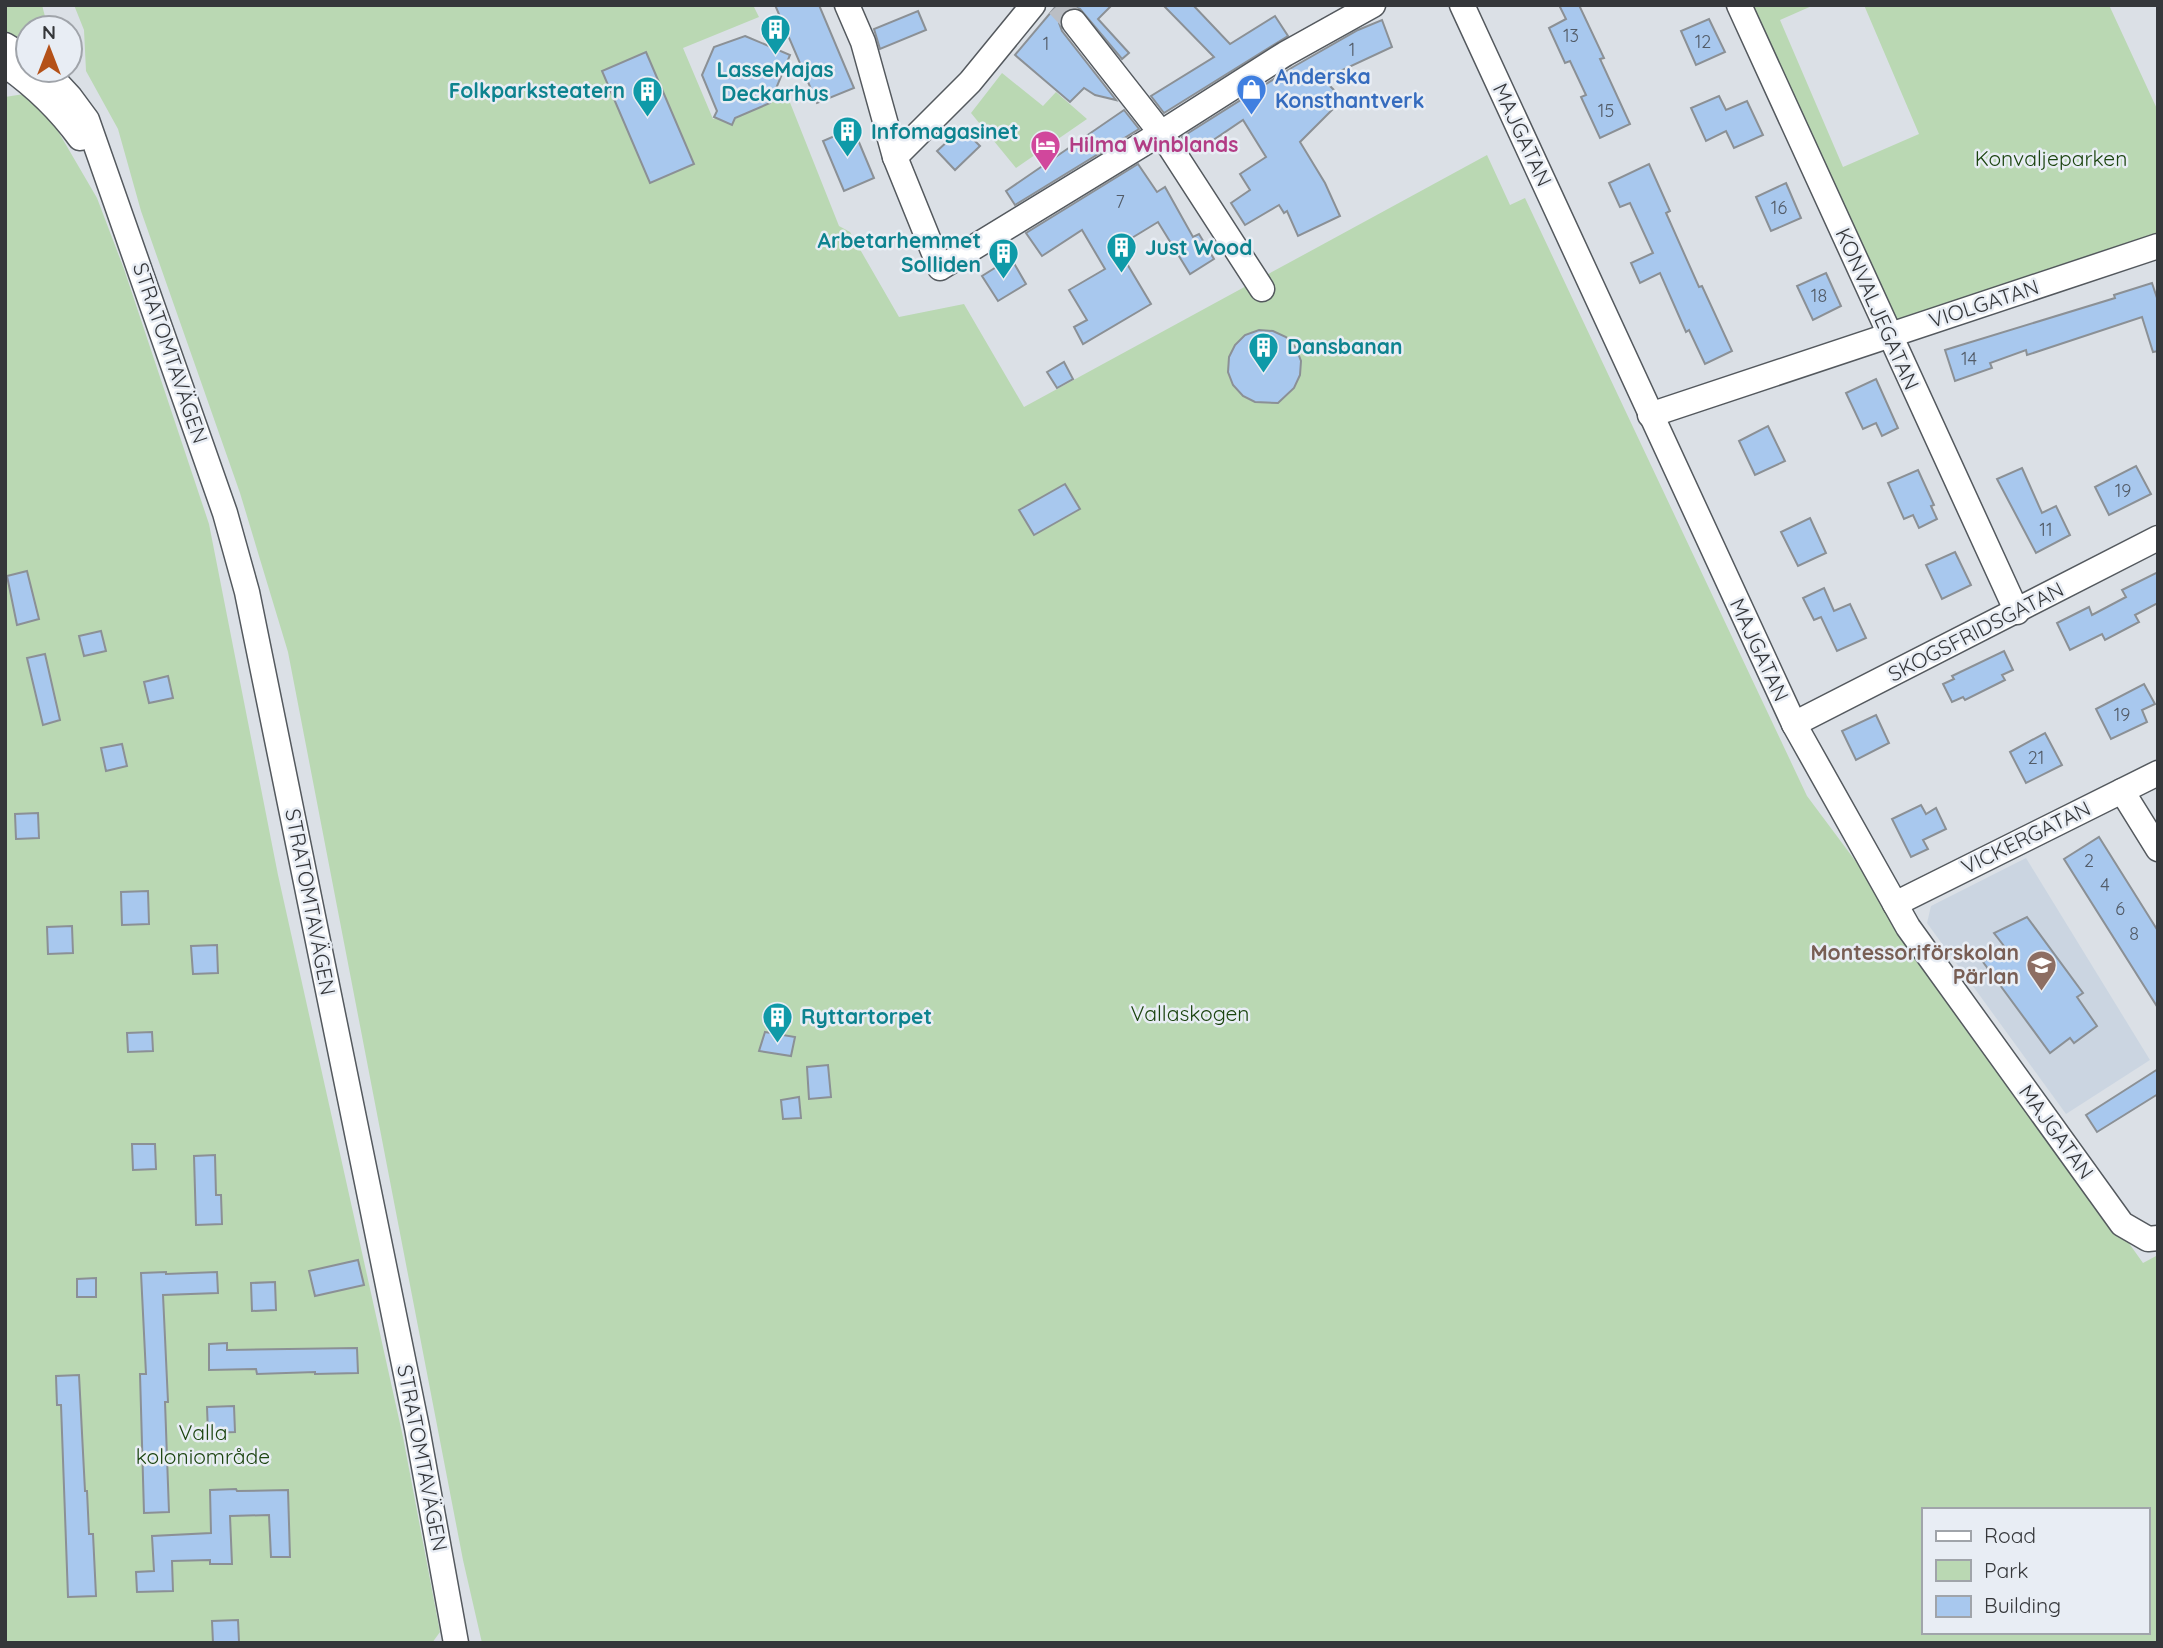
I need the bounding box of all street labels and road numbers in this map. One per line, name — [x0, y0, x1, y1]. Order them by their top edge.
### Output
street label: MAJGATAN — [1488, 79, 1558, 190]
street label: KONVALJEGATAN — [1831, 224, 1925, 394]
street label: STRATOMTAVÄGEN — [128, 259, 214, 446]
street label: VIOLGATAN — [1926, 273, 2042, 333]
street label: SKOGSFRIDSGATAN — [1883, 576, 2068, 687]
street label: MAJGATAN — [1725, 594, 1795, 705]
street label: VICKERGATAN — [1957, 795, 2094, 880]
street label: STRATOMTAVÄGEN — [280, 806, 342, 997]
street label: MAJGATAN — [2014, 1079, 2100, 1184]
street label: STRATOMTAVÄGEN — [392, 1362, 454, 1553]

